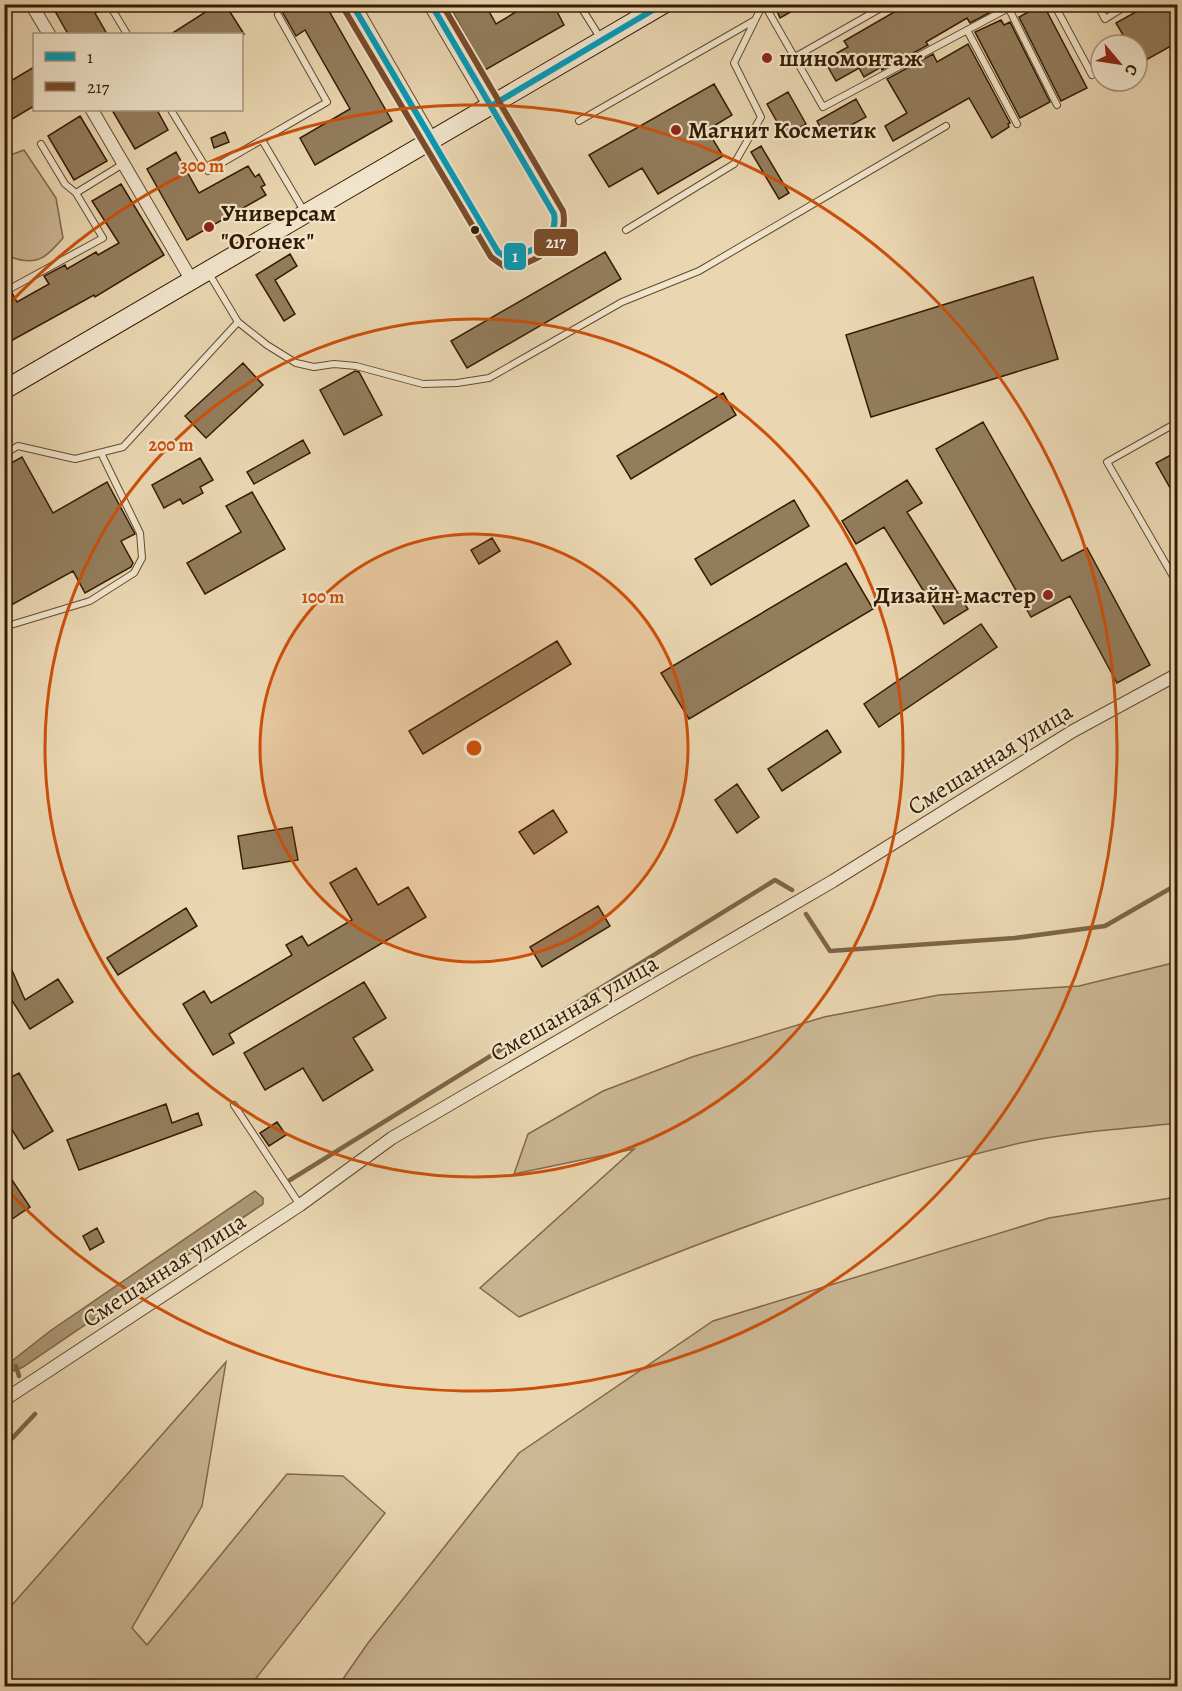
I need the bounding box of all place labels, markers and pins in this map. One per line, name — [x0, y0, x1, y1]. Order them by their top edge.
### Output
place label: шиномонтаж — [779, 42, 923, 74]
marker: шиномонтаж — [760, 51, 774, 65]
place label: Магнит Косметик — [688, 114, 876, 146]
marker: Магнит Косметик — [669, 123, 683, 137]
place label: Универсам "Огонек" — [221, 197, 336, 257]
marker: Универсам "Огонек" — [202, 220, 216, 234]
unlabelled marker — [469, 224, 481, 236]
place label: Дизайн-мастер — [874, 579, 1036, 611]
marker: Дизайн-мастер — [1041, 588, 1055, 602]
centre of rings — [464, 738, 484, 758]

